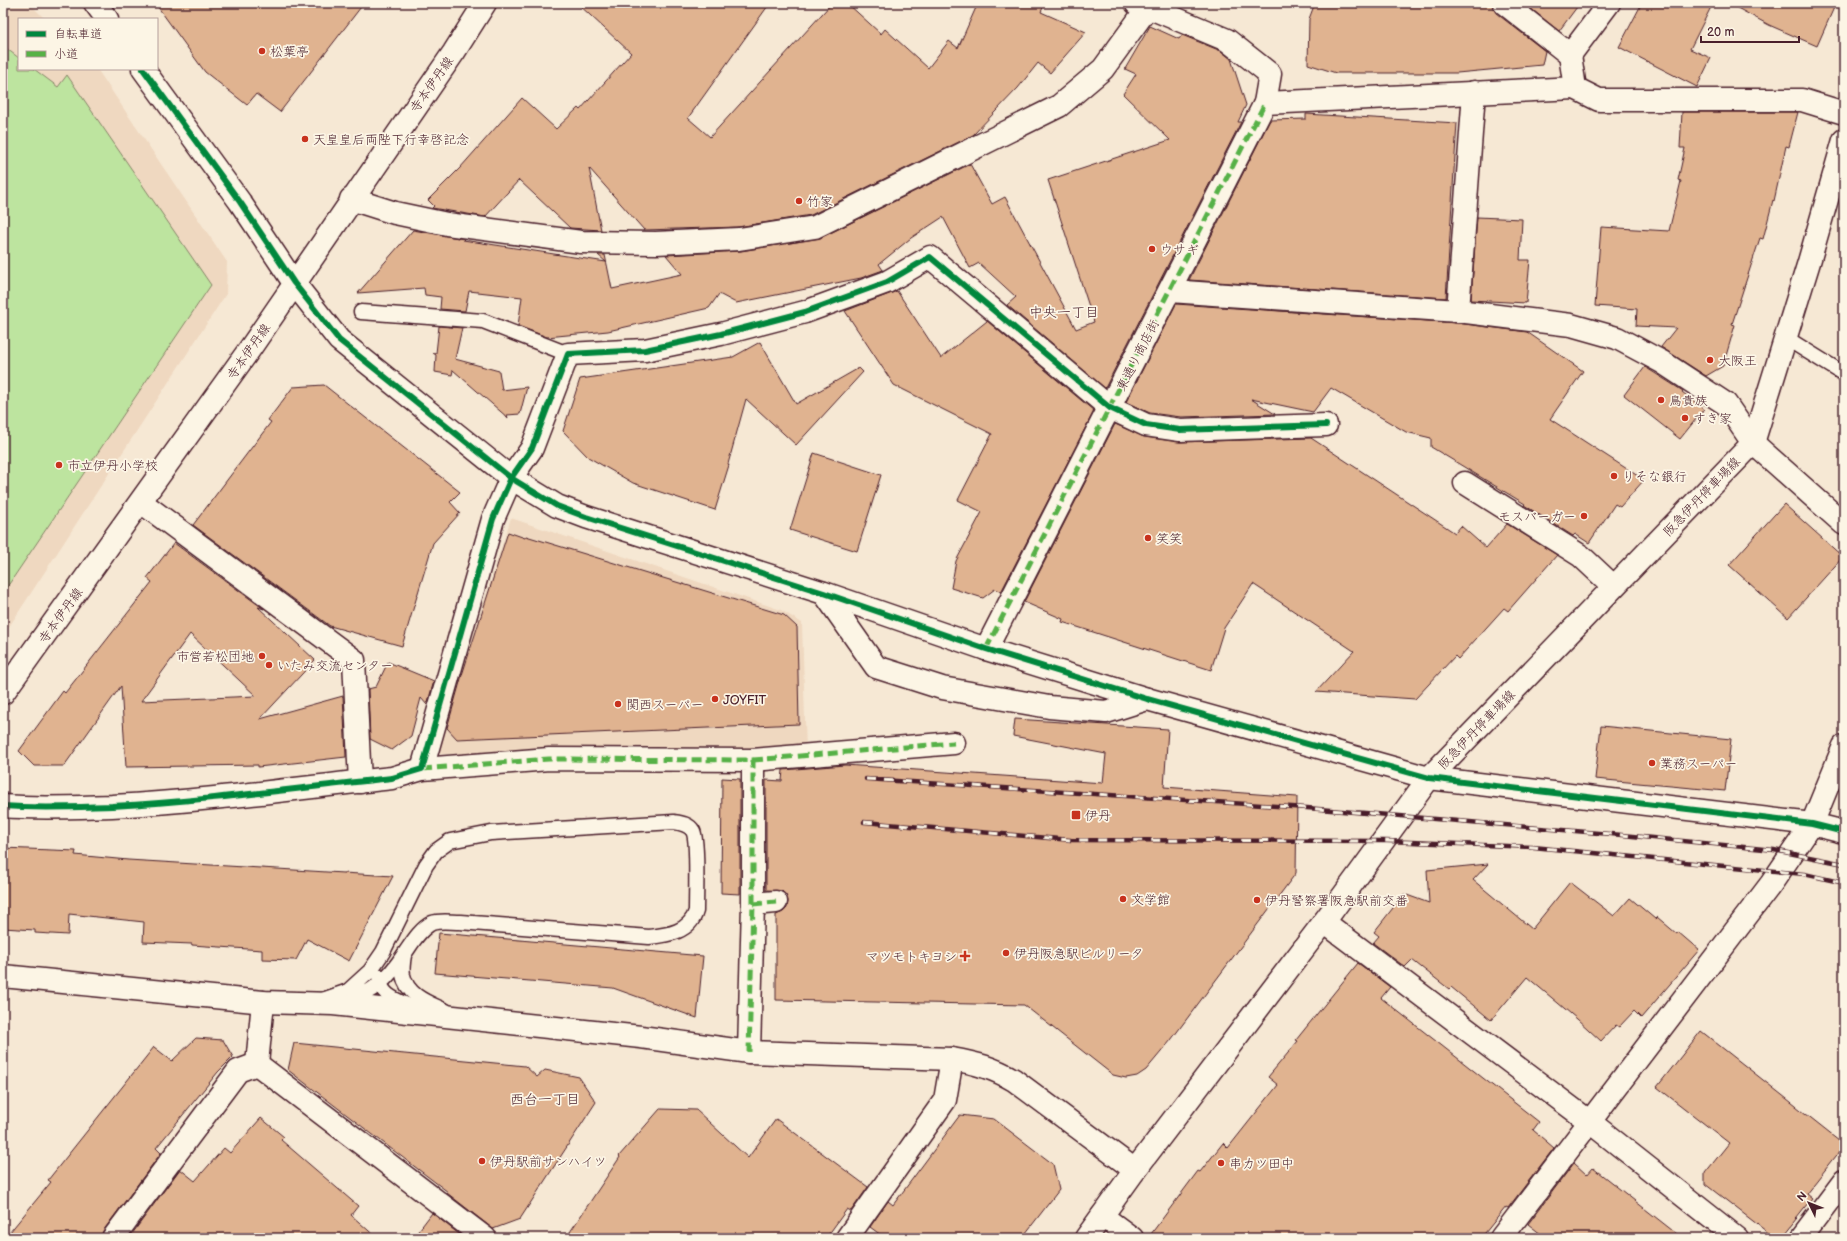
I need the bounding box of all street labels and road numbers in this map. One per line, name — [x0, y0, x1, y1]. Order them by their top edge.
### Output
street label: 寺本伊丹線 — [407, 53, 458, 116]
street label: 東通り商店街 — [1113, 317, 1163, 394]
street label: 寺本伊丹線 — [224, 320, 275, 383]
street label: 阪急伊丹停車場線 — [1660, 453, 1744, 540]
street label: 寺本伊丹線 — [35, 584, 87, 647]
street label: 阪急伊丹停車場線 — [1435, 686, 1519, 773]

